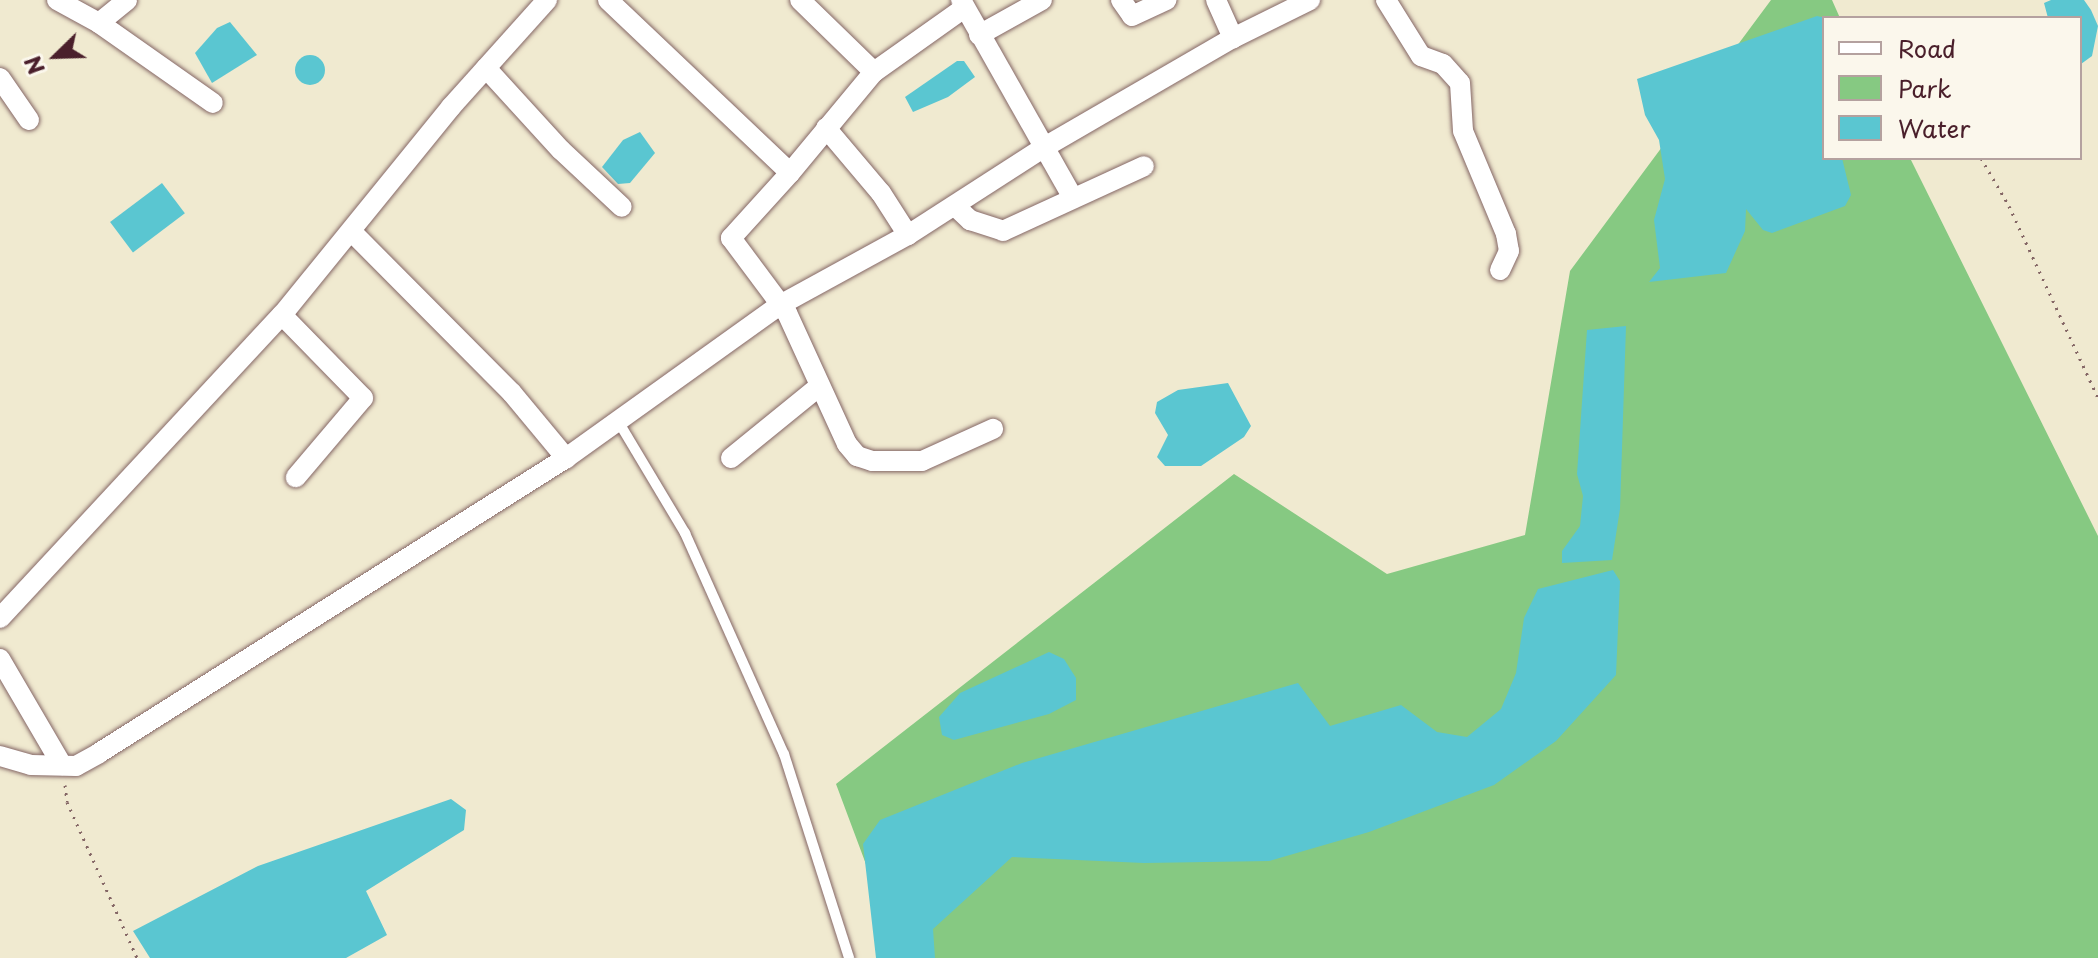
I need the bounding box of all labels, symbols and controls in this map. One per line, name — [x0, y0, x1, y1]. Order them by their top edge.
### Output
north arrow — [16, 16, 96, 96]
legend — [1822, 16, 2082, 160]
text: Road — [1898, 30, 1956, 66]
text: N — [15, 51, 52, 80]
text: Park — [1898, 70, 1952, 106]
text: Water — [1898, 110, 1970, 146]

